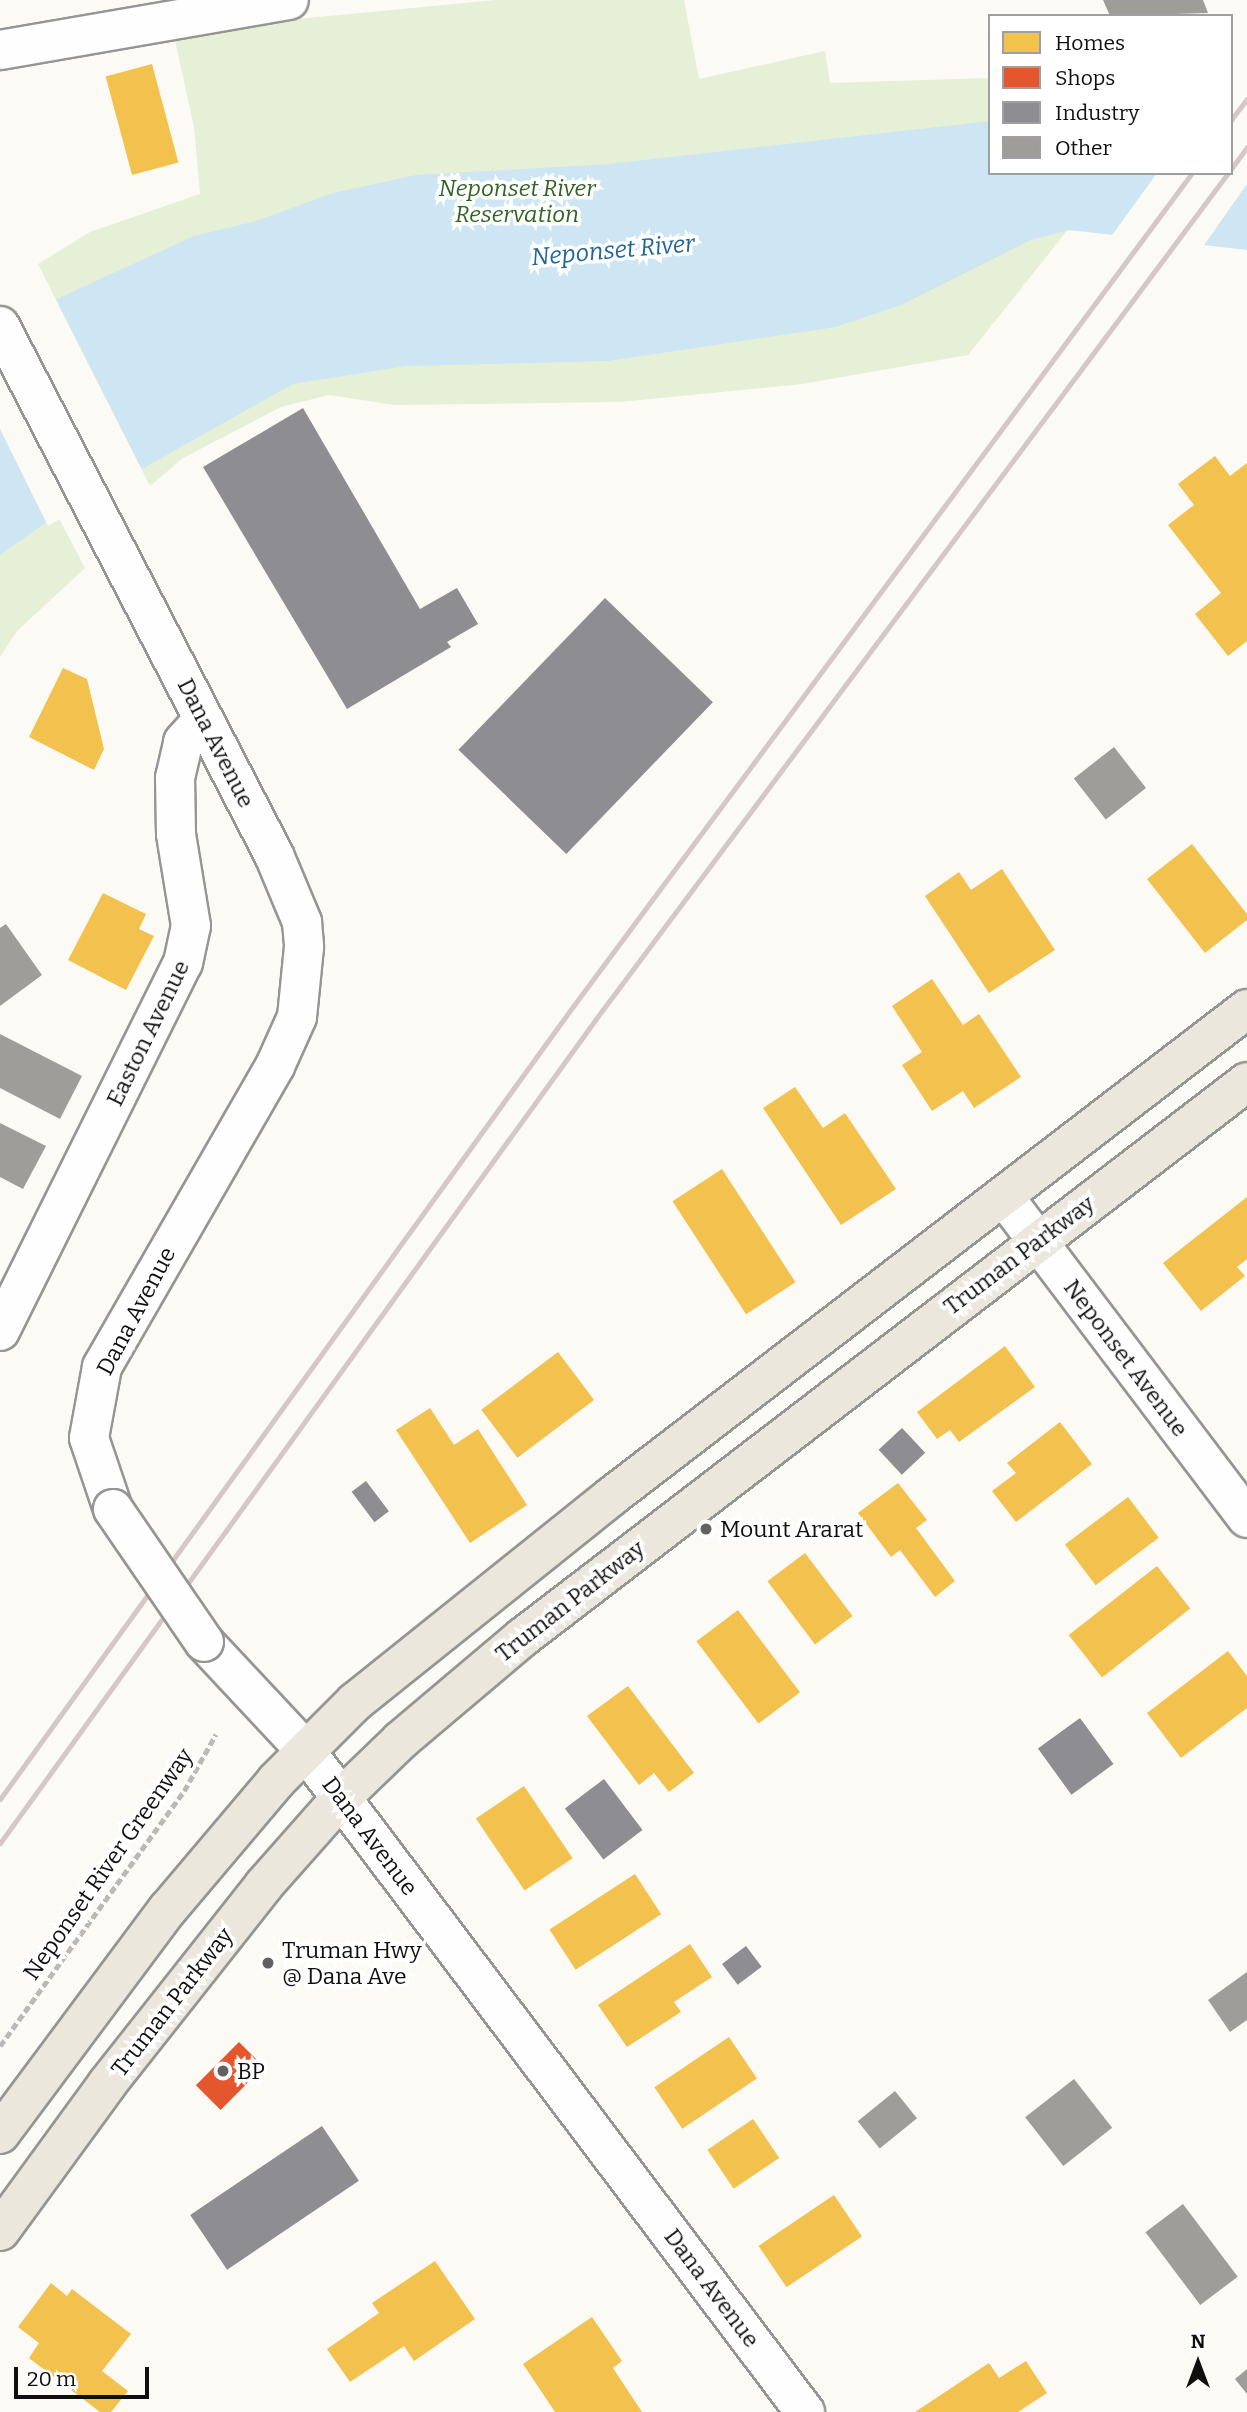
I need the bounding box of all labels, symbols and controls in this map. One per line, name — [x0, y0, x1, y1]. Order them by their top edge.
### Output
legend — [988, 14, 1233, 175]
text: Homes — [1055, 30, 1125, 56]
text: Shops — [1055, 65, 1115, 91]
text: Industry — [1055, 100, 1139, 126]
text: Other — [1055, 135, 1112, 161]
park label: Neponset River Reservation — [439, 174, 595, 228]
water label: Neponset River — [530, 230, 696, 272]
street label: Dana Avenue — [172, 674, 260, 812]
street label: Easton Avenue — [101, 956, 195, 1110]
street label: Truman Parkway — [938, 1189, 1100, 1321]
street label: Dana Avenue — [91, 1242, 181, 1380]
street label: Neponset Avenue — [1058, 1274, 1194, 1442]
place label: Mount Ararat — [720, 1515, 863, 1543]
marker: Mount Ararat — [698, 1521, 714, 1537]
street label: Truman Parkway — [490, 1534, 650, 1668]
street label: Neponset River Greenway — [17, 1743, 199, 1985]
street label: Dana Avenue — [316, 1771, 424, 1901]
street label: Truman Parkway — [105, 1922, 239, 2082]
place label: Truman Hwy @ Dana Ave — [282, 1936, 422, 1990]
marker: Truman Hwy @ Dana Ave — [260, 1955, 276, 1971]
place label: BP — [237, 2057, 265, 2085]
marker: BP — [215, 2063, 231, 2079]
street label: Dana Avenue — [658, 2223, 766, 2353]
north arrow — [1163, 2328, 1233, 2398]
text: N — [1191, 2330, 1205, 2353]
scale bar — [18, 2352, 152, 2396]
text: 20 m — [27, 2366, 76, 2392]

